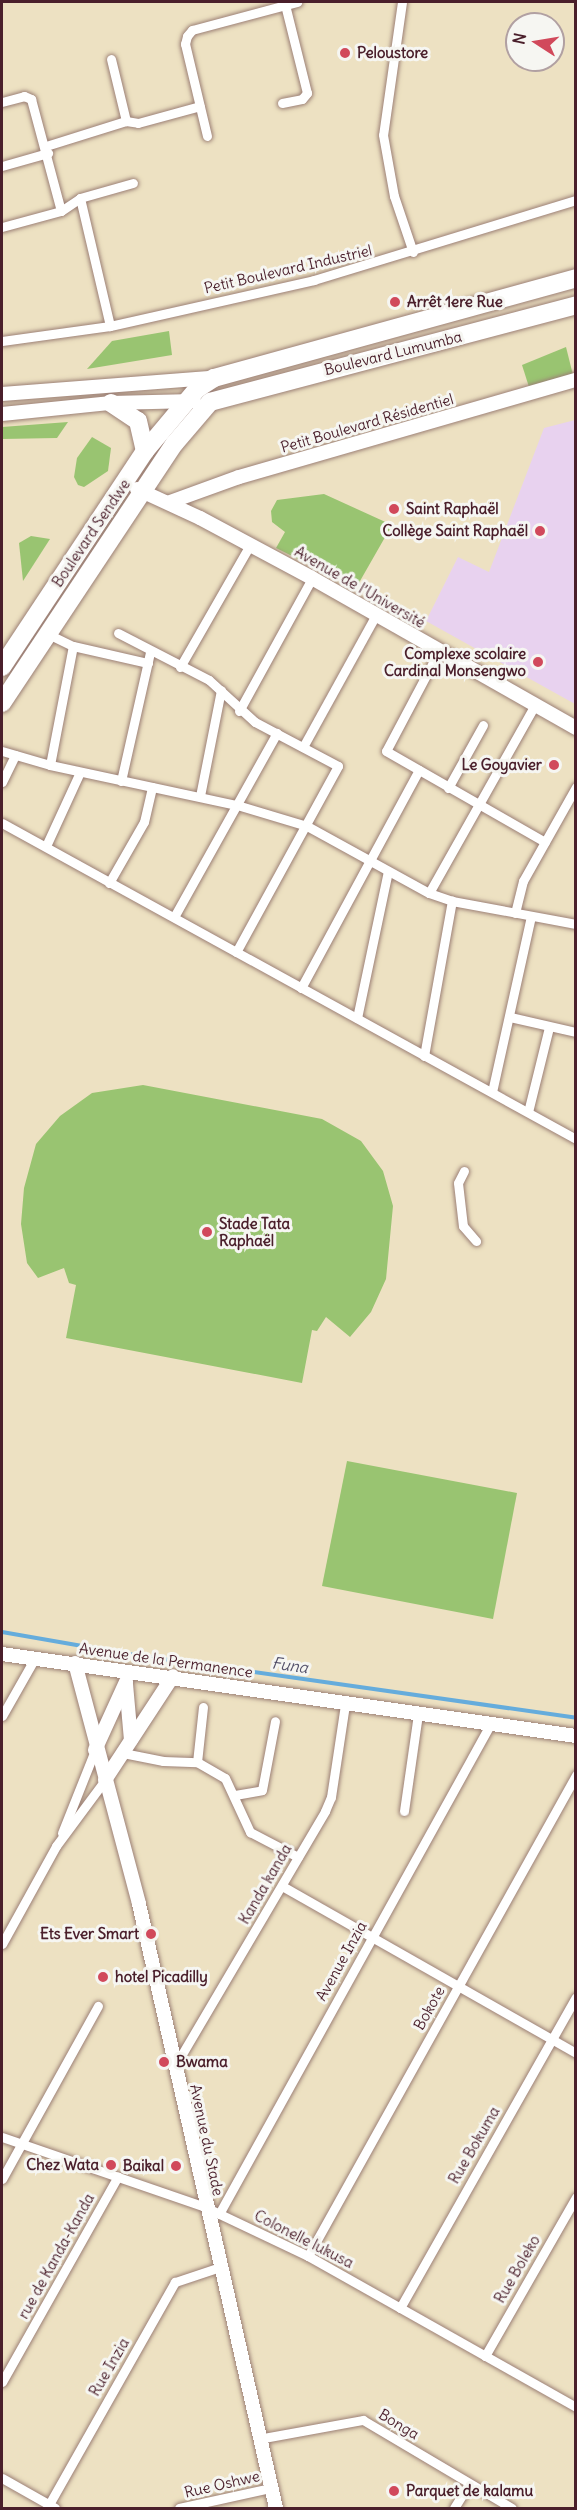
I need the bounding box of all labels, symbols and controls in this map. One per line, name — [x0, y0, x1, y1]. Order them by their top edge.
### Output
north arrow — [505, 12, 565, 72]
text: N — [508, 31, 530, 46]
place label: Peloustore — [357, 44, 428, 62]
marker: Peloustore — [338, 46, 352, 60]
street label: Petit Boulevard Industriel — [202, 241, 374, 297]
place label: Arrêt 1ere Rue — [407, 293, 503, 311]
marker: Arrêt 1ere Rue — [388, 295, 402, 309]
street label: Boulevard Lumumba — [322, 327, 464, 379]
street label: Petit Boulevard Résidentiel — [279, 390, 455, 456]
street label: Boulevard Sendwe — [48, 476, 134, 590]
place label: Saint Raphaël — [406, 500, 499, 518]
marker: Saint Raphaël — [387, 502, 401, 516]
place label: Collège Saint Raphaël — [382, 522, 528, 540]
marker: Collège Saint Raphaël — [533, 524, 547, 538]
street label: Avenue de l’Université — [292, 542, 428, 632]
place label: Complexe scolaire Cardinal Monsengwo — [384, 644, 526, 679]
marker: Complexe scolaire Cardinal Monsengwo — [531, 655, 545, 669]
place label: Le Goyavier — [461, 756, 542, 774]
marker: Le Goyavier — [547, 758, 561, 772]
place label: Stade Tata Raphaël — [219, 1214, 290, 1249]
marker: Stade Tata Raphaël — [200, 1225, 214, 1239]
street label: Avenue de la Permanence — [78, 1639, 254, 1681]
water label: Funa — [271, 1653, 309, 1677]
street label: Kanda kanda — [235, 1841, 295, 1927]
street label: Avenue Inzia — [312, 1918, 370, 2004]
place label: Ets Ever Smart — [40, 1925, 139, 1943]
marker: Ets Ever Smart — [144, 1927, 158, 1941]
place label: hotel Picadilly — [115, 1968, 208, 1986]
marker: hotel Picadilly — [96, 1970, 110, 1984]
street label: Bokote — [410, 1983, 448, 2033]
place label: Bwama — [176, 2053, 228, 2071]
marker: Bwama — [157, 2055, 171, 2069]
street label: Avenue du Stade — [186, 2083, 228, 2197]
street label: Rue Bokuma — [445, 2103, 503, 2187]
place label: Chez Wata — [26, 2156, 99, 2174]
place label: Baikal — [123, 2157, 164, 2175]
marker: Chez Wata — [104, 2158, 118, 2172]
marker: Baikal — [169, 2159, 183, 2173]
street label: rue de Kanda-Kanda — [14, 2190, 98, 2322]
street label: Colonelle lukusa — [251, 2206, 357, 2272]
street label: Rue Boleko — [490, 2232, 544, 2306]
street label: Rue Inzia — [85, 2335, 133, 2399]
street label: Bonga — [376, 2405, 422, 2443]
street label: Rue Oshwe — [183, 2467, 261, 2501]
place label: Parquet de kalamu — [406, 2482, 533, 2500]
marker: Parquet de kalamu — [387, 2484, 401, 2498]

